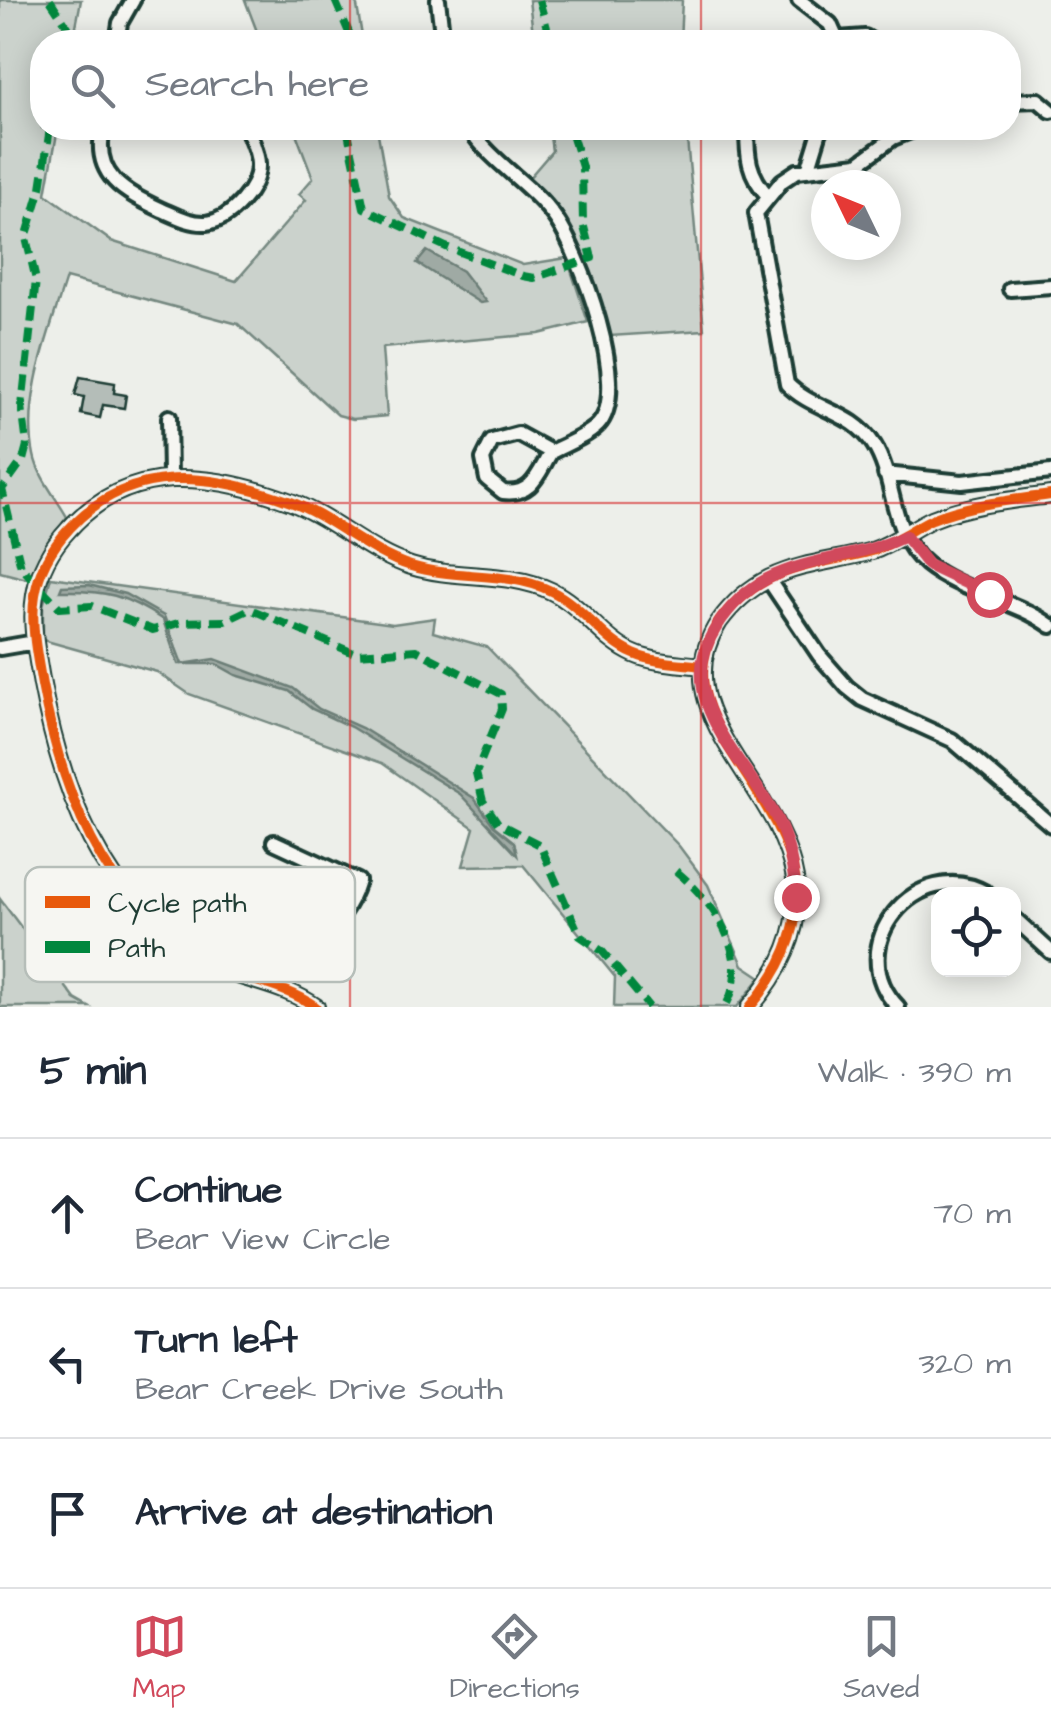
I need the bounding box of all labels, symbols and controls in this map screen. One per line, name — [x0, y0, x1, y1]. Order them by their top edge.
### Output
search box — [30, 30, 1021, 140]
icon: search — [65, 58, 120, 113]
text: Search here — [145, 59, 369, 111]
north arrow — [811, 170, 901, 260]
route start — [967, 572, 1013, 618]
legend — [25, 867, 355, 982]
route end — [774, 875, 820, 921]
text: Cycle path — [108, 884, 247, 925]
map controls — [931, 887, 1021, 977]
button: locate — [931, 887, 1021, 977]
text: Path — [108, 929, 165, 968]
text: 5 min — [40, 1043, 147, 1101]
text: Walk · 390 m — [817, 1050, 1011, 1095]
text: Continue — [135, 1165, 282, 1217]
icon: ahead — [40, 1186, 95, 1241]
text: 70 m — [933, 1191, 1011, 1236]
text: Bear View Circle — [135, 1217, 390, 1262]
text: Turn left — [135, 1315, 298, 1367]
icon: left — [40, 1336, 95, 1391]
text: 320 m — [919, 1341, 1011, 1386]
text: Bear Creek Drive South — [135, 1367, 503, 1412]
icon: arrive — [40, 1486, 95, 1541]
text: Arrive at destination — [135, 1487, 492, 1539]
tab: Map — [132, 1609, 187, 1708]
tab: Directions — [450, 1609, 580, 1708]
tab: Saved — [843, 1609, 919, 1708]

